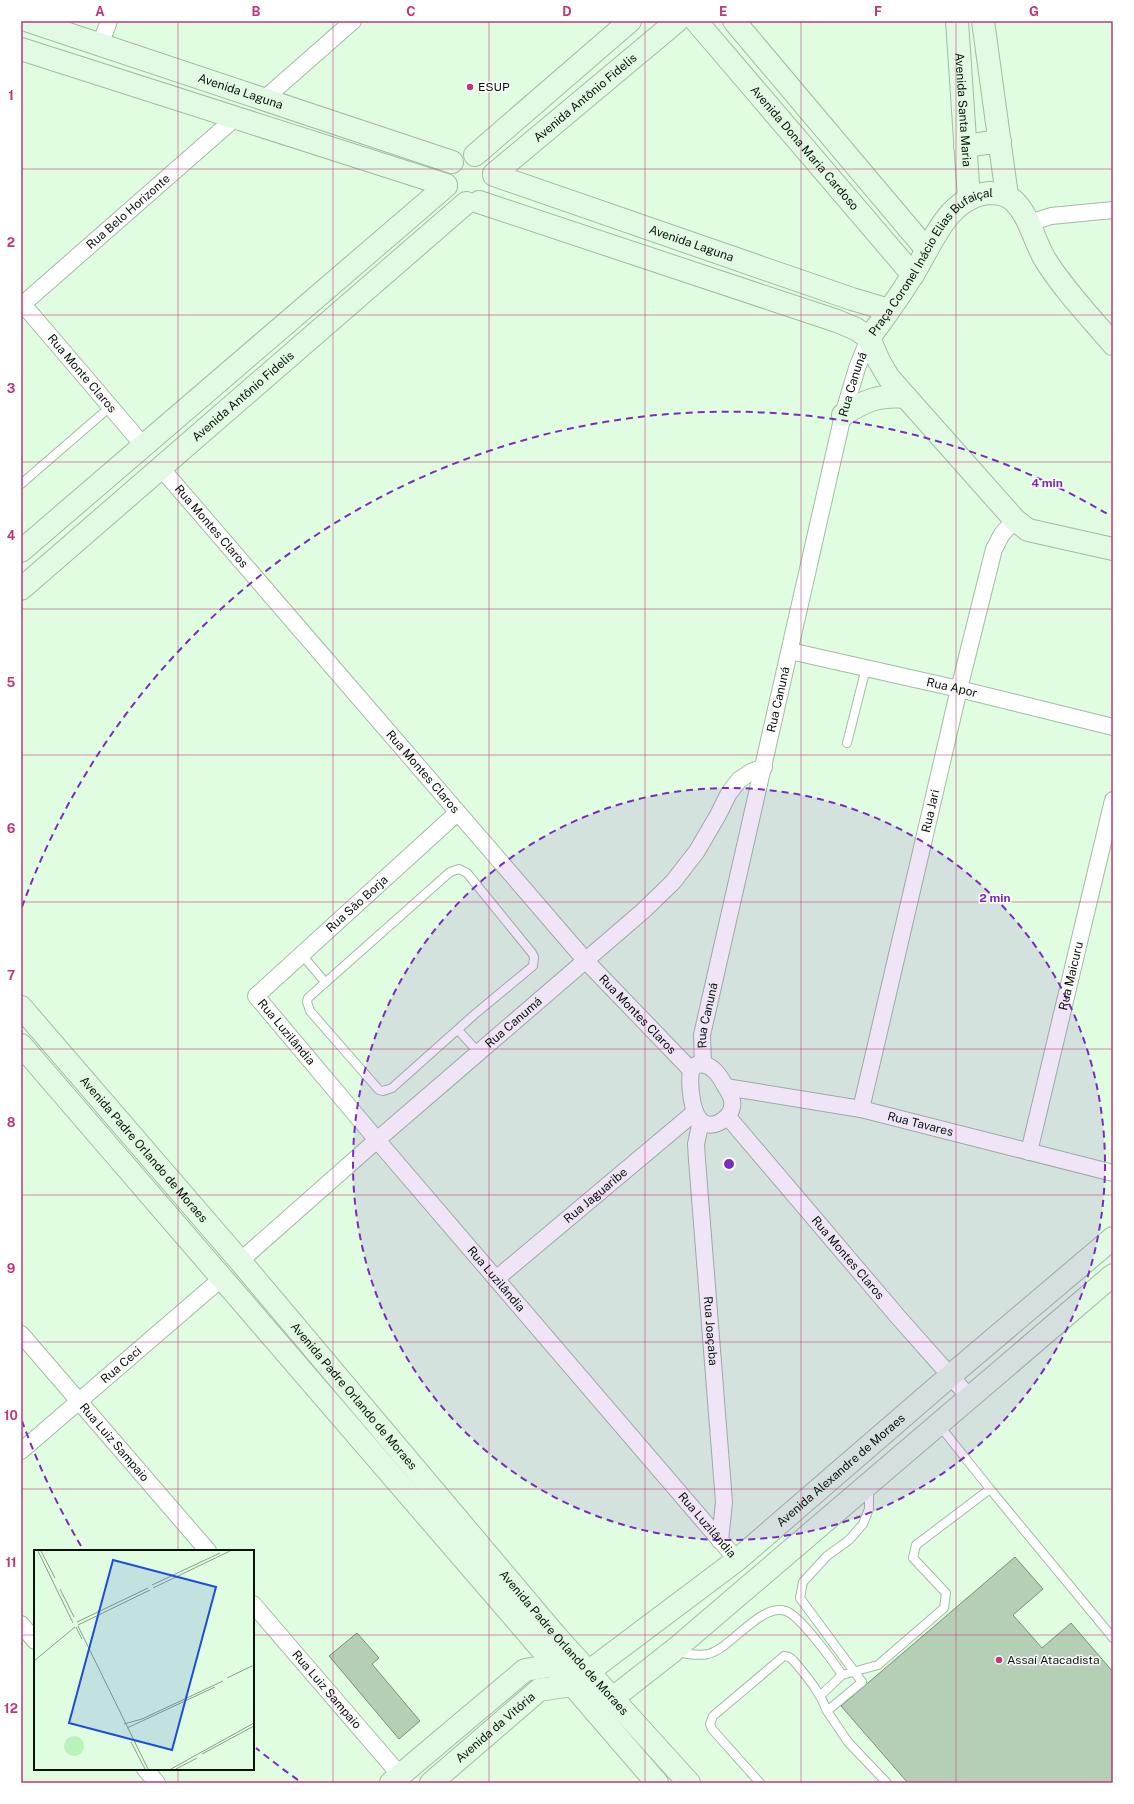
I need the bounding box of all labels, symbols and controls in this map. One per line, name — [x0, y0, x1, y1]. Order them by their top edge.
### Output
text: A — [95, 4, 105, 19]
text: B — [252, 4, 261, 19]
text: C — [406, 4, 416, 19]
text: D — [562, 4, 572, 19]
text: E — [719, 4, 727, 19]
text: F — [874, 4, 882, 19]
text: G — [1029, 4, 1039, 19]
street label: Avenida Antônio Fidelis — [531, 51, 640, 145]
street label: Avenida Santa Maria — [952, 52, 974, 167]
street label: Avenida Laguna — [196, 71, 285, 112]
place label: ESUP — [478, 80, 510, 94]
marker: ESUP — [465, 82, 475, 92]
street label: Avenida Dona Maria Cardoso — [747, 83, 862, 213]
text: 1 — [8, 88, 14, 103]
street label: Rua Belo Horizonte — [84, 171, 173, 252]
street label: Praça Coronel Inácio Elias Bufaiçal — [866, 186, 994, 339]
street label: Avenida Laguna — [647, 222, 736, 264]
text: 2 — [7, 235, 15, 250]
street label: Rua Monte Claros — [45, 331, 119, 416]
street label: Avenida Antônio Fidelis — [189, 348, 297, 444]
street label: Rua Canuná — [836, 350, 870, 418]
text: 3 — [7, 381, 16, 396]
text: 4 min — [1031, 476, 1063, 490]
street label: Rua Montes Claros — [172, 482, 251, 571]
text: 4 — [7, 528, 16, 543]
street label: Rua Canuná — [764, 665, 793, 734]
text: 5 — [7, 675, 16, 690]
street label: Rua Apor — [925, 675, 979, 700]
street label: Rua Montes Claros — [383, 727, 462, 816]
street label: Rua Jari — [919, 788, 942, 834]
text: 6 — [7, 821, 16, 836]
street label: Rua São Borja — [323, 873, 391, 935]
text: 2 min — [979, 891, 1011, 905]
street label: Rua Maicuru — [1056, 940, 1086, 1012]
text: 7 — [7, 968, 15, 983]
street label: Rua Montes Claros — [596, 972, 679, 1057]
street label: Rua Canuná — [695, 981, 721, 1049]
street label: Rua Canumá — [482, 994, 545, 1051]
street label: Rua Luzilândia — [255, 996, 318, 1068]
street label: Avenida Padre Orlando de Moraes — [77, 1074, 211, 1225]
street label: Rua Tavares — [886, 1109, 955, 1139]
text: 8 — [7, 1115, 16, 1130]
centre of rings — [722, 1157, 736, 1171]
street label: Rua Jaguaribe — [561, 1165, 630, 1226]
street label: Rua Montes Claros — [809, 1213, 887, 1302]
street label: Rua Luzilândia — [464, 1244, 528, 1314]
text: 9 — [7, 1261, 15, 1276]
street label: Rua Joaçaba — [701, 1296, 720, 1366]
street label: Avenida Padre Orlando de Moraes — [288, 1320, 420, 1473]
street label: Rua Ceci — [98, 1344, 144, 1386]
street label: Rua Luiz Sampaio — [77, 1400, 152, 1484]
text: 10 — [4, 1408, 18, 1423]
street label: Avenida Alexandre de Moraes — [774, 1411, 908, 1530]
street label: Rua Luzilândia — [675, 1490, 739, 1560]
inset map — [34, 1550, 254, 1770]
text: 11 — [5, 1555, 17, 1570]
street label: Avenida Padre Orlando de Moraes — [497, 1567, 631, 1718]
street label: Rua Luiz Sampaio — [289, 1648, 364, 1732]
place label: Assaí Atacadista — [1007, 1653, 1100, 1667]
marker: Assaí Atacadista — [994, 1655, 1004, 1665]
street label: Avenida da Vitória — [453, 1690, 538, 1766]
text: 12 — [4, 1701, 18, 1716]

